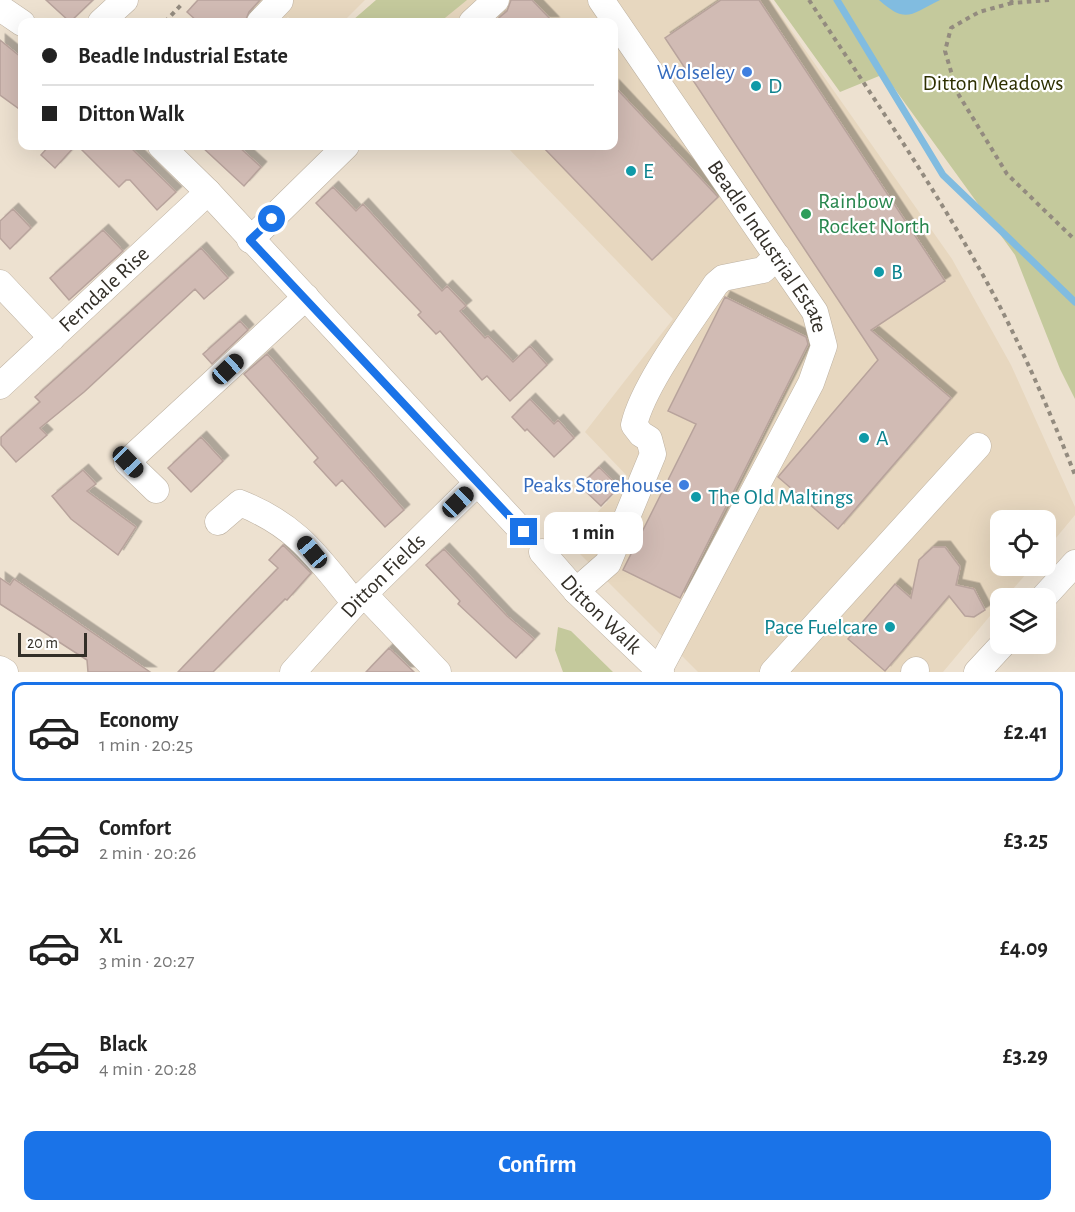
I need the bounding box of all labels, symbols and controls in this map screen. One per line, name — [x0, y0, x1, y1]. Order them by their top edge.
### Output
text: Beadle Industrial Estate — [78, 45, 288, 67]
place label: Wolseley — [657, 61, 736, 83]
marker: Wolseley — [740, 65, 754, 79]
park label: Ditton Meadows — [923, 72, 1063, 94]
place label: D — [768, 75, 782, 97]
marker: D — [749, 79, 763, 93]
text: Ditton Walk — [78, 103, 184, 125]
street label: Beadle Industrial Estate — [703, 156, 831, 335]
place label: E — [643, 160, 654, 182]
marker: E — [624, 164, 638, 178]
place label: Rainbow Rocket North — [818, 190, 930, 237]
route start — [258, 205, 285, 232]
marker: Rainbow Rocket North — [799, 207, 813, 221]
street label: Ferndale Rise — [55, 242, 153, 336]
place label: B — [891, 261, 903, 283]
marker: B — [872, 265, 886, 279]
car — [209, 350, 247, 388]
place label: A — [876, 427, 889, 449]
marker: A — [857, 431, 871, 445]
car — [109, 443, 147, 481]
place label: Peaks Storehouse — [523, 474, 672, 496]
marker: Peaks Storehouse — [677, 478, 691, 492]
car — [439, 483, 477, 521]
place label: The Old Maltings — [708, 486, 854, 508]
marker: The Old Maltings — [689, 490, 703, 504]
map controls — [990, 510, 1056, 654]
button: locate — [990, 510, 1056, 576]
callout: 1 min — [545, 511, 644, 553]
route end — [510, 518, 537, 545]
text: 1 min — [572, 523, 615, 543]
street label: Ditton Fields — [337, 529, 430, 622]
car — [294, 532, 330, 572]
street label: Ditton Walk — [556, 571, 646, 658]
button: layers — [990, 588, 1056, 654]
place label: Pace Fuelcare — [764, 616, 878, 638]
marker: Pace Fuelcare — [883, 620, 897, 634]
scale bar — [18, 630, 87, 658]
text: 20 m — [27, 635, 58, 651]
icon: car — [27, 705, 81, 759]
text: Economy — [99, 709, 179, 731]
text: £2.41 — [1004, 721, 1048, 743]
text: 1 min · 20:25 — [99, 735, 193, 755]
icon: car — [27, 813, 81, 867]
text: Comfort — [99, 817, 171, 839]
text: £3.25 — [1004, 829, 1048, 851]
text: 2 min · 20:26 — [99, 843, 196, 863]
icon: car — [27, 921, 81, 975]
text: XL — [99, 925, 122, 947]
text: £4.09 — [1000, 937, 1048, 959]
text: 3 min · 20:27 — [99, 951, 195, 971]
icon: car — [27, 1029, 81, 1083]
text: Black — [99, 1033, 147, 1055]
text: £3.29 — [1003, 1045, 1048, 1067]
text: 4 min · 20:28 — [99, 1059, 197, 1079]
button: Confirm — [24, 1131, 1051, 1200]

